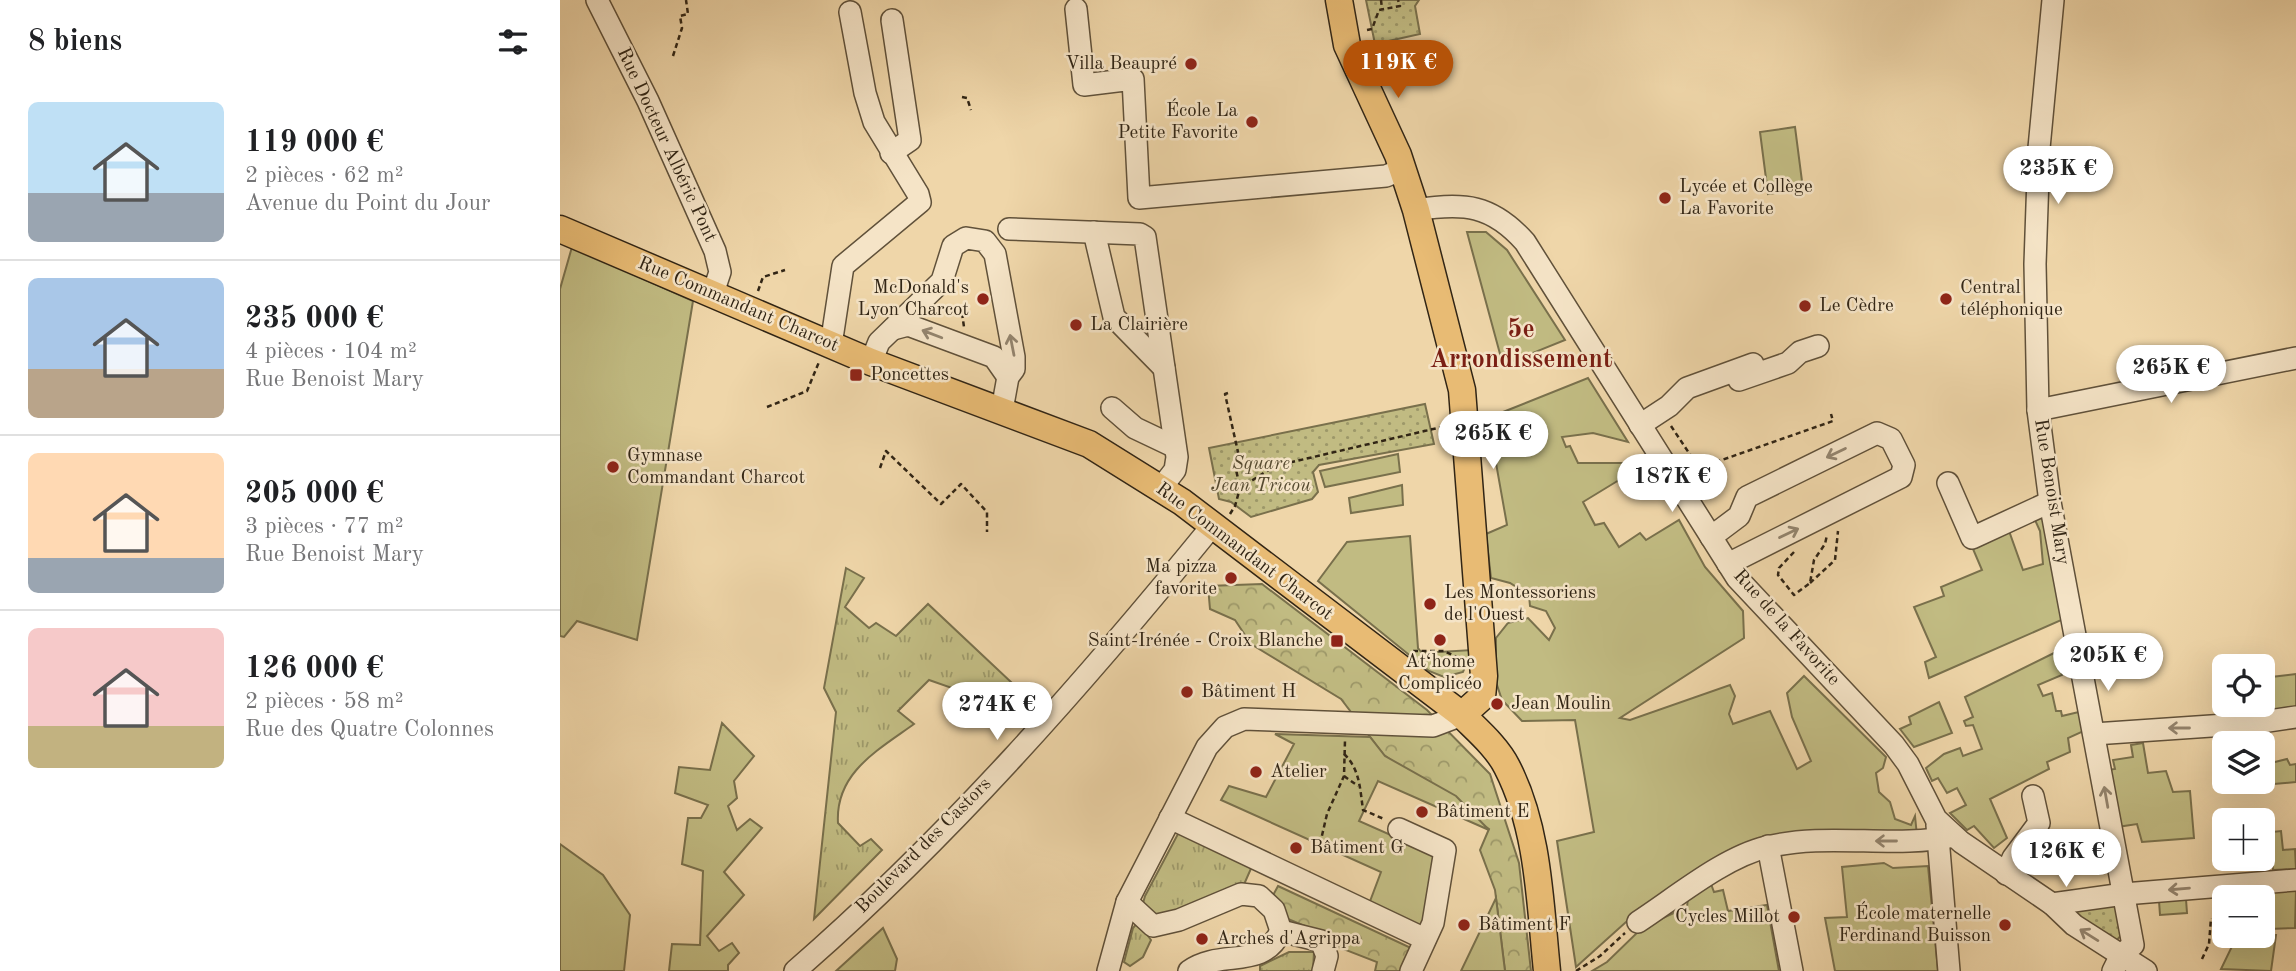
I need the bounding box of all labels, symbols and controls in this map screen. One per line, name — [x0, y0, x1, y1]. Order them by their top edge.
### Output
icon: filters — [494, 23, 532, 61]
text: 8 biens — [28, 27, 122, 57]
pin: 119K € — [1341, 41, 1455, 100]
street label: Rue Docteur Albéric Pont — [613, 45, 719, 245]
text: 119K € — [1359, 51, 1437, 74]
place label: Villa Beaupré — [1065, 55, 1177, 74]
marker: Villa Beaupré — [1183, 56, 1199, 72]
place label: École La Petite Favorite — [1118, 98, 1239, 143]
marker: École La Petite Favorite — [1244, 114, 1260, 130]
text: 119 000 € — [245, 128, 384, 158]
icon: home — [84, 130, 168, 214]
pin: 235K € — [2001, 146, 2115, 206]
text: 235K € — [2019, 157, 2097, 180]
text: 2 pièces · 62 m² — [245, 164, 404, 187]
place label: Lycée et Collège La Favorite — [1679, 178, 1813, 219]
marker: Lycée et Collège La Favorite — [1657, 190, 1673, 206]
text: Avenue du Point du Jour — [245, 192, 490, 215]
street label: Rue Commandant Charcot — [635, 254, 841, 356]
place label: McDonald's Lyon Charcot — [858, 279, 969, 320]
place label: Central téléphonique — [1960, 279, 2063, 320]
marker: McDonald's Lyon Charcot — [975, 291, 991, 307]
marker: Central téléphonique — [1938, 291, 1954, 307]
place label: Le Cèdre — [1819, 297, 1894, 316]
marker: Le Cèdre — [1797, 298, 1813, 314]
text: 235 000 € — [245, 304, 384, 334]
icon: home — [84, 306, 168, 390]
place label: La Clairière — [1090, 316, 1188, 335]
marker: La Clairière — [1068, 317, 1084, 333]
district label: 5e Arrondissement — [1429, 317, 1613, 373]
one-way arrow — [922, 327, 944, 340]
one-way arrow — [1005, 334, 1018, 357]
text: 4 pièces · 104 m² — [245, 340, 417, 363]
pin: 265K € — [2114, 346, 2228, 405]
text: 265K € — [2132, 356, 2210, 379]
place label: Poncettes — [870, 366, 949, 385]
marker: Poncettes — [848, 367, 864, 383]
text: Rue Benoist Mary — [245, 368, 424, 391]
pin: 265K € — [1436, 412, 1550, 471]
street label: Rue Benoist Mary — [2030, 417, 2072, 567]
text: 265K € — [1454, 422, 1532, 445]
one-way arrow — [1826, 446, 1847, 460]
place label: Gymnase Commandant Charcot — [627, 447, 805, 488]
pin: 187K € — [1615, 454, 1729, 514]
park label: Square Jean Tricou — [1211, 455, 1311, 496]
marker: Gymnase Commandant Charcot — [605, 459, 621, 475]
text: 187K € — [1633, 465, 1711, 488]
text: 205 000 € — [245, 479, 384, 509]
street label: Rue Commandant Charcot — [1152, 479, 1336, 625]
icon: home — [84, 481, 168, 565]
text: 3 pièces · 77 m² — [245, 515, 404, 538]
one-way arrow — [1778, 526, 1799, 540]
text: Rue Benoist Mary — [245, 543, 424, 566]
place label: Ma pizza favorite — [1145, 558, 1218, 599]
street label: Rue de la Favorite — [1729, 566, 1843, 690]
marker: Ma pizza favorite — [1223, 570, 1239, 586]
place label: Les Montessoriens de l'Ouest — [1444, 584, 1596, 625]
marker: Les Montessoriens de l'Ouest — [1422, 596, 1438, 612]
place label: Saint-Irénée - Croix Blanche — [1088, 632, 1323, 651]
marker: At‘home Complicéo — [1432, 632, 1448, 648]
marker: Saint-Irénée - Croix Blanche — [1329, 633, 1345, 649]
pin: 205K € — [2051, 634, 2165, 693]
text: 205K € — [2069, 644, 2147, 667]
place label: At‘home Complicéo — [1398, 653, 1482, 694]
text: 126 000 € — [245, 654, 384, 684]
map controls — [2212, 654, 2275, 948]
button: locate — [2212, 654, 2275, 717]
icon: home — [84, 656, 168, 740]
pin: 274K € — [940, 682, 1054, 742]
place label: Bâtiment H — [1201, 683, 1296, 702]
marker: Bâtiment H — [1179, 684, 1195, 700]
text: 2 pièces · 58 m² — [245, 690, 404, 713]
text: 274K € — [958, 693, 1036, 716]
place label: Jean Moulin — [1511, 695, 1611, 714]
marker: Jean Moulin — [1489, 696, 1505, 712]
text: Rue des Quatre Colonnes — [245, 718, 494, 741]
one-way arrow — [2168, 721, 2191, 735]
button: layers — [2212, 731, 2275, 794]
place label: Atelier — [1270, 763, 1327, 782]
marker: Atelier — [1248, 764, 1264, 780]
street label: Boulevard des Castors — [853, 775, 995, 917]
one-way arrow — [2098, 786, 2112, 809]
place label: Bâtiment E — [1436, 803, 1529, 822]
marker: Bâtiment E — [1414, 804, 1430, 820]
button: + — [2212, 808, 2275, 871]
pin: 126K € — [2009, 830, 2123, 889]
one-way arrow — [1875, 834, 1898, 848]
place label: Bâtiment G — [1310, 839, 1404, 858]
marker: Bâtiment G — [1288, 840, 1304, 856]
text: 126K € — [2027, 840, 2105, 863]
one-way arrow — [2168, 883, 2191, 896]
button: − — [2212, 885, 2275, 948]
place label: École maternelle Ferdinand Buisson — [1838, 901, 1991, 946]
place label: Cycles Millot — [1675, 908, 1780, 927]
marker: Cycles Millot — [1786, 909, 1802, 925]
place label: Bâtiment F — [1478, 916, 1571, 935]
marker: Bâtiment F — [1456, 917, 1472, 933]
marker: École maternelle Ferdinand Buisson — [1997, 917, 2013, 933]
one-way arrow — [2079, 927, 2099, 941]
place label: Arches d'Agrippa — [1216, 930, 1361, 949]
marker: Arches d'Agrippa — [1194, 931, 1210, 947]

